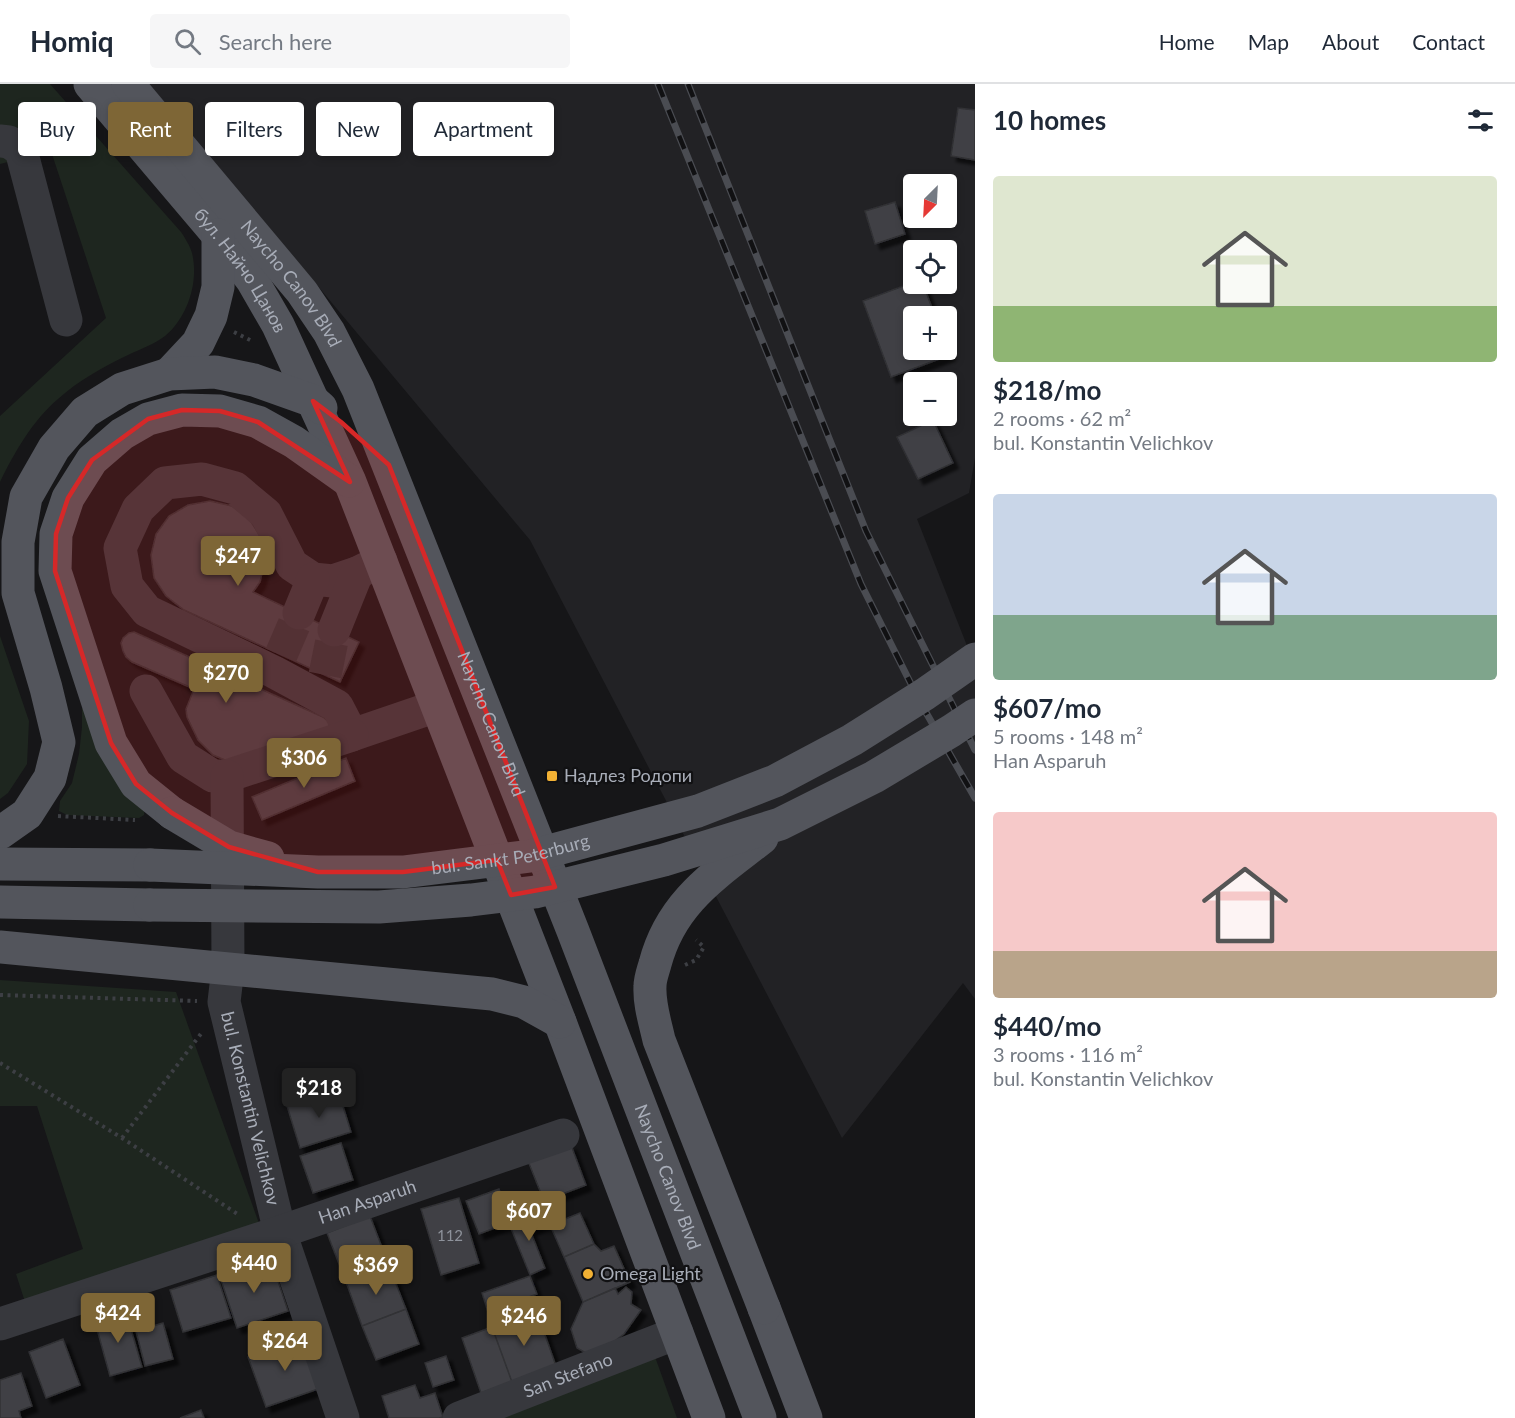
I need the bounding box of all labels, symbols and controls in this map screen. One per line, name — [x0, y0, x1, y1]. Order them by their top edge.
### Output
search box — [150, 14, 570, 68]
text: Homiq — [30, 24, 114, 58]
icon: search — [171, 25, 204, 58]
text: Search here — [219, 28, 332, 55]
text: Home — [1159, 29, 1215, 54]
text: Map — [1248, 29, 1289, 54]
text: About — [1322, 29, 1379, 54]
text: Contact — [1412, 29, 1485, 54]
chip: Buy — [18, 102, 96, 156]
chip: Rent — [108, 102, 193, 156]
chip: Filters — [205, 102, 304, 156]
chip: New — [316, 102, 401, 156]
chip: Apartment — [413, 102, 554, 156]
text: 10 homes — [993, 104, 1106, 136]
icon: filters — [1464, 104, 1497, 137]
north arrow — [903, 174, 957, 228]
map controls — [903, 174, 957, 426]
street label: бул. Найчо Цанов — [190, 203, 292, 336]
street label: Naycho Canov Blvd — [236, 215, 347, 350]
icon: home — [1191, 215, 1299, 323]
button: locate — [903, 240, 957, 294]
button: + — [903, 306, 957, 360]
button: − — [903, 372, 957, 426]
text: $218/mo — [993, 374, 1101, 406]
text: 2 rooms · 62 m² — [993, 406, 1131, 430]
text: bul. Konstantin Velichkov — [993, 430, 1213, 454]
icon: home — [1191, 533, 1299, 641]
pin: $247 — [202, 536, 274, 587]
text: $247 — [215, 543, 261, 567]
street label: Naycho Canov Blvd — [453, 648, 531, 799]
pin: $270 — [190, 653, 262, 704]
text: $270 — [203, 660, 249, 684]
text: $607/mo — [993, 692, 1101, 724]
text: 5 rooms · 148 m² — [993, 724, 1143, 748]
pin: $306 — [268, 738, 340, 789]
text: $306 — [281, 745, 327, 769]
text: Han Asparuh — [993, 748, 1106, 772]
place label: Надлез Родопи — [564, 764, 692, 786]
marker: Надлез Родопи — [545, 769, 559, 783]
street label: bul. Sankt Peterburg — [430, 829, 592, 878]
icon: home — [1191, 851, 1299, 959]
street label: bul. Konstantin Velichkov — [217, 1009, 285, 1208]
text: $440/mo — [993, 1010, 1101, 1042]
text: 3 rooms · 116 m² — [993, 1042, 1143, 1066]
text: bul. Konstantin Velichkov — [993, 1066, 1213, 1090]
pin: $218 — [283, 1068, 355, 1119]
text: $218 — [296, 1075, 342, 1099]
street label: Naycho Canov Blvd — [631, 1101, 706, 1253]
street label: Han Asparuh — [315, 1174, 419, 1228]
pin: $607 — [493, 1191, 565, 1242]
text: $607 — [506, 1198, 552, 1222]
house number: 112 — [437, 1226, 463, 1244]
pin: $440 — [218, 1243, 290, 1294]
pin: $369 — [340, 1245, 412, 1296]
text: $440 — [231, 1250, 277, 1274]
text: $369 — [353, 1252, 399, 1276]
place label: Omega Light — [600, 1262, 701, 1284]
marker: Omega Light — [581, 1267, 595, 1281]
pin: $424 — [82, 1293, 154, 1344]
pin: $246 — [488, 1296, 560, 1347]
text: $424 — [95, 1300, 141, 1324]
text: $246 — [501, 1303, 547, 1327]
pin: $264 — [249, 1321, 321, 1372]
text: $264 — [262, 1328, 308, 1352]
street label: San Stefano — [520, 1347, 615, 1402]

